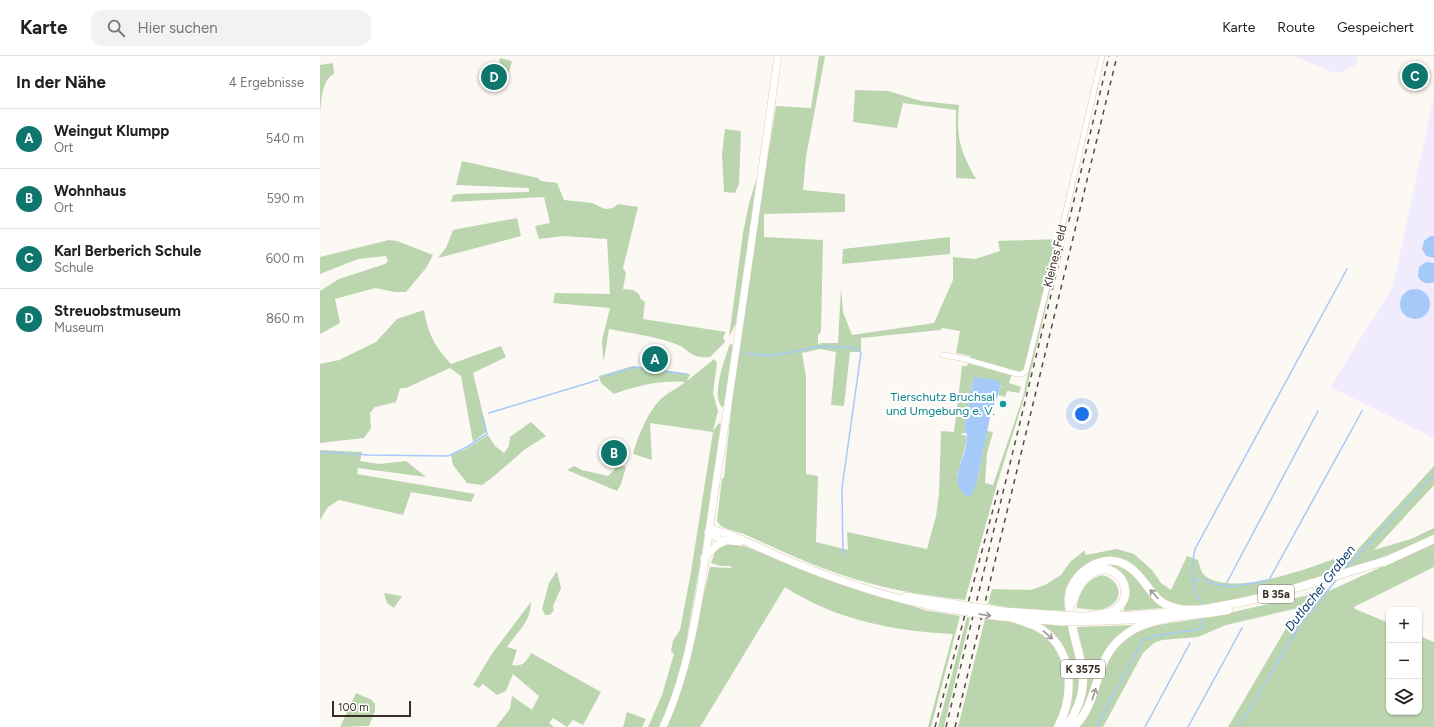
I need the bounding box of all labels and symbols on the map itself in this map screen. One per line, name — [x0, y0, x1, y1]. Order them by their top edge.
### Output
pin: C — [1402, 61, 1428, 91]
pin: D — [481, 62, 507, 92]
street label: Kleines Feld — [1040, 223, 1070, 289]
pin: A — [642, 344, 668, 374]
place label: Tierschutz Bruchsal und Umgebung e. V. — [886, 390, 995, 418]
marker: Tierschutz Bruchsal und Umgebung e. V. — [998, 399, 1008, 409]
your location — [1072, 404, 1092, 424]
pin: B — [601, 438, 627, 468]
water label: Dutlacher Graben — [1282, 542, 1358, 634]
road number: B 35a — [1258, 585, 1294, 603]
one-way arrow — [1149, 589, 1158, 600]
one-way arrow — [978, 611, 991, 619]
one-way arrow — [1042, 630, 1053, 639]
road number: K 3575 — [1061, 660, 1105, 678]
one-way arrow — [1091, 687, 1098, 700]
scale bar — [332, 699, 411, 718]

